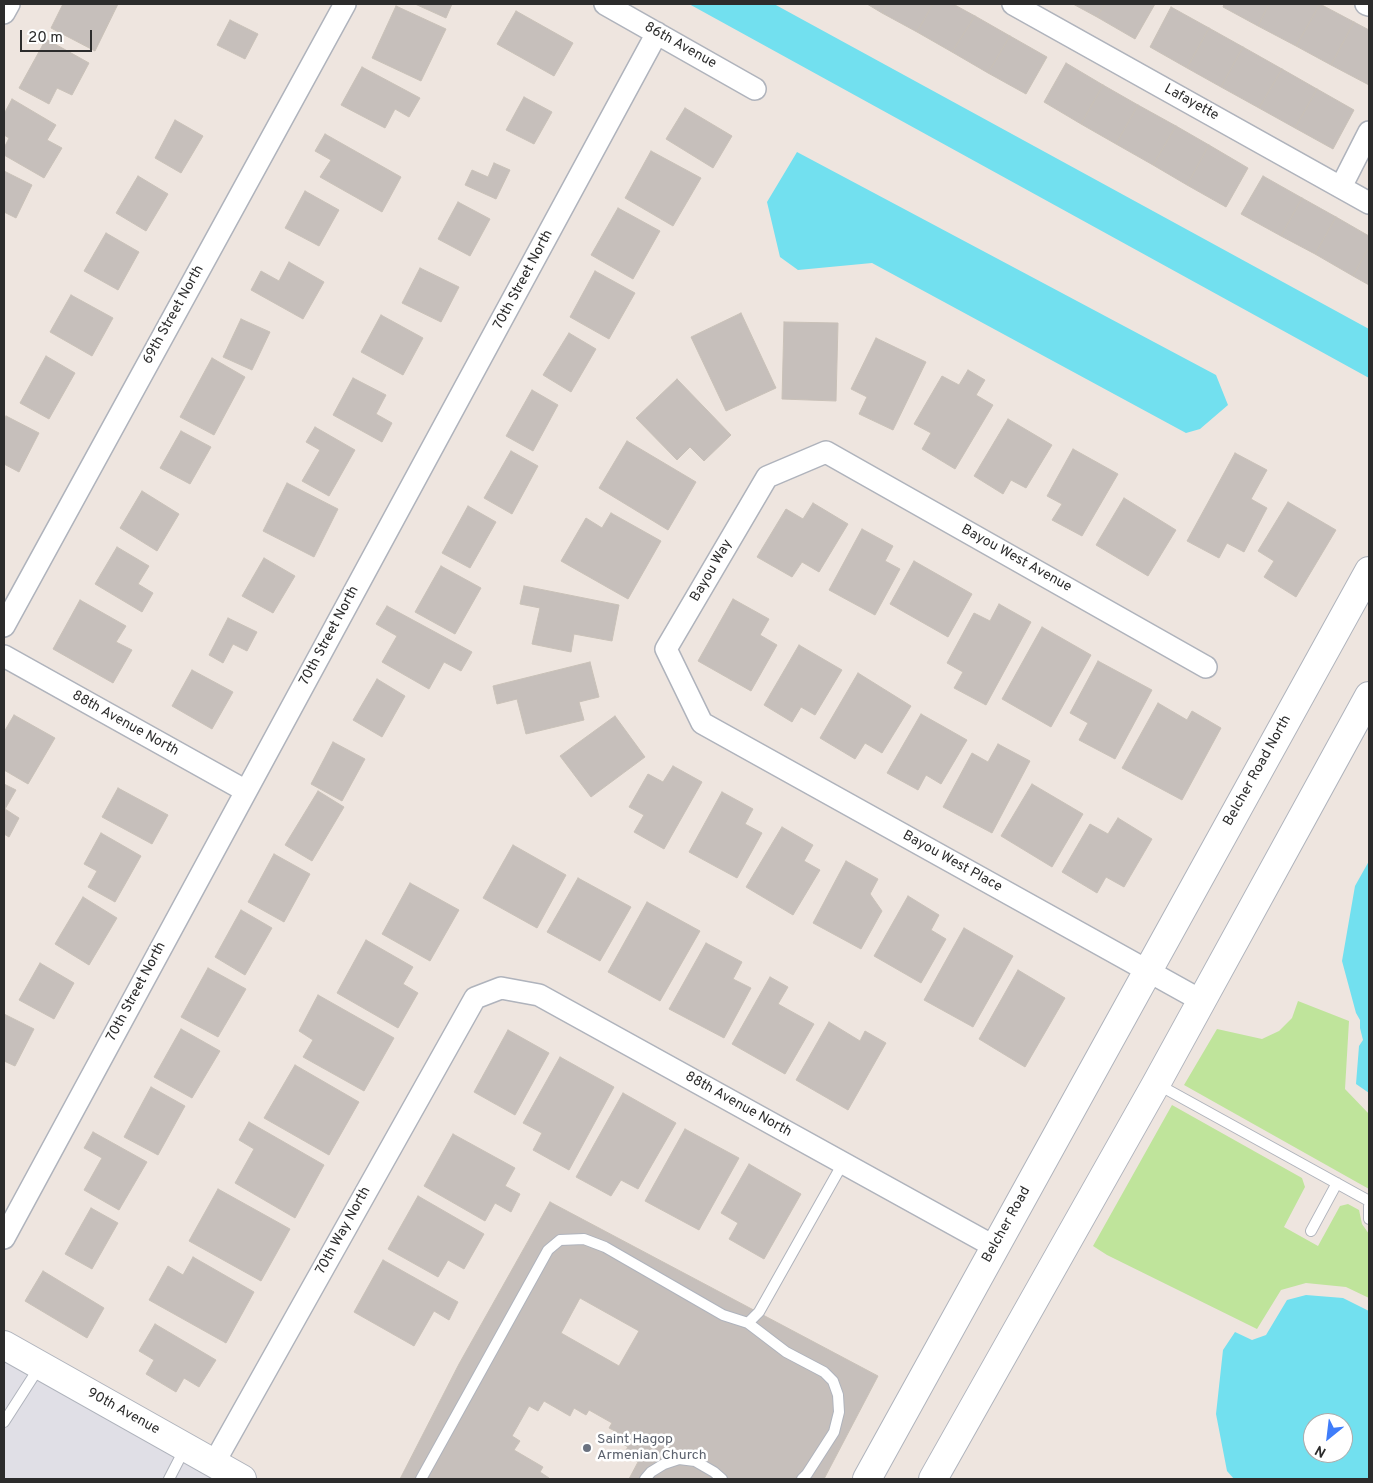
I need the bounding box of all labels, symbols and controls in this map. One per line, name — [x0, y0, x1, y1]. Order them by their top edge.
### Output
street label: 86th Avenue — [641, 19, 719, 73]
scale bar — [22, 20, 95, 52]
text: 20 m — [28, 29, 63, 48]
street label: Lafayette — [1161, 81, 1221, 125]
street label: 70th Street North — [491, 227, 557, 333]
street label: 69th Street North — [140, 263, 208, 367]
street label: Bayou West Avenue — [958, 522, 1074, 596]
street label: Bayou Way — [687, 537, 737, 605]
street label: 70th Street North — [297, 583, 363, 689]
street label: 88th Avenue North — [69, 688, 181, 760]
street label: Belcher Road North — [1221, 713, 1295, 829]
street label: Bayou West Place — [899, 828, 1005, 896]
street label: 70th Street North — [104, 939, 170, 1045]
street label: 88th Avenue North — [682, 1069, 794, 1141]
street label: 70th Way North — [313, 1184, 375, 1278]
street label: Belcher Road — [979, 1184, 1035, 1266]
street label: 90th Avenue — [84, 1385, 162, 1439]
north arrow — [1303, 1413, 1353, 1463]
place label: Saint Hagop Armenian Church — [597, 1432, 707, 1464]
text: N — [1312, 1441, 1329, 1461]
marker: Saint Hagop Armenian Church — [581, 1442, 593, 1454]

